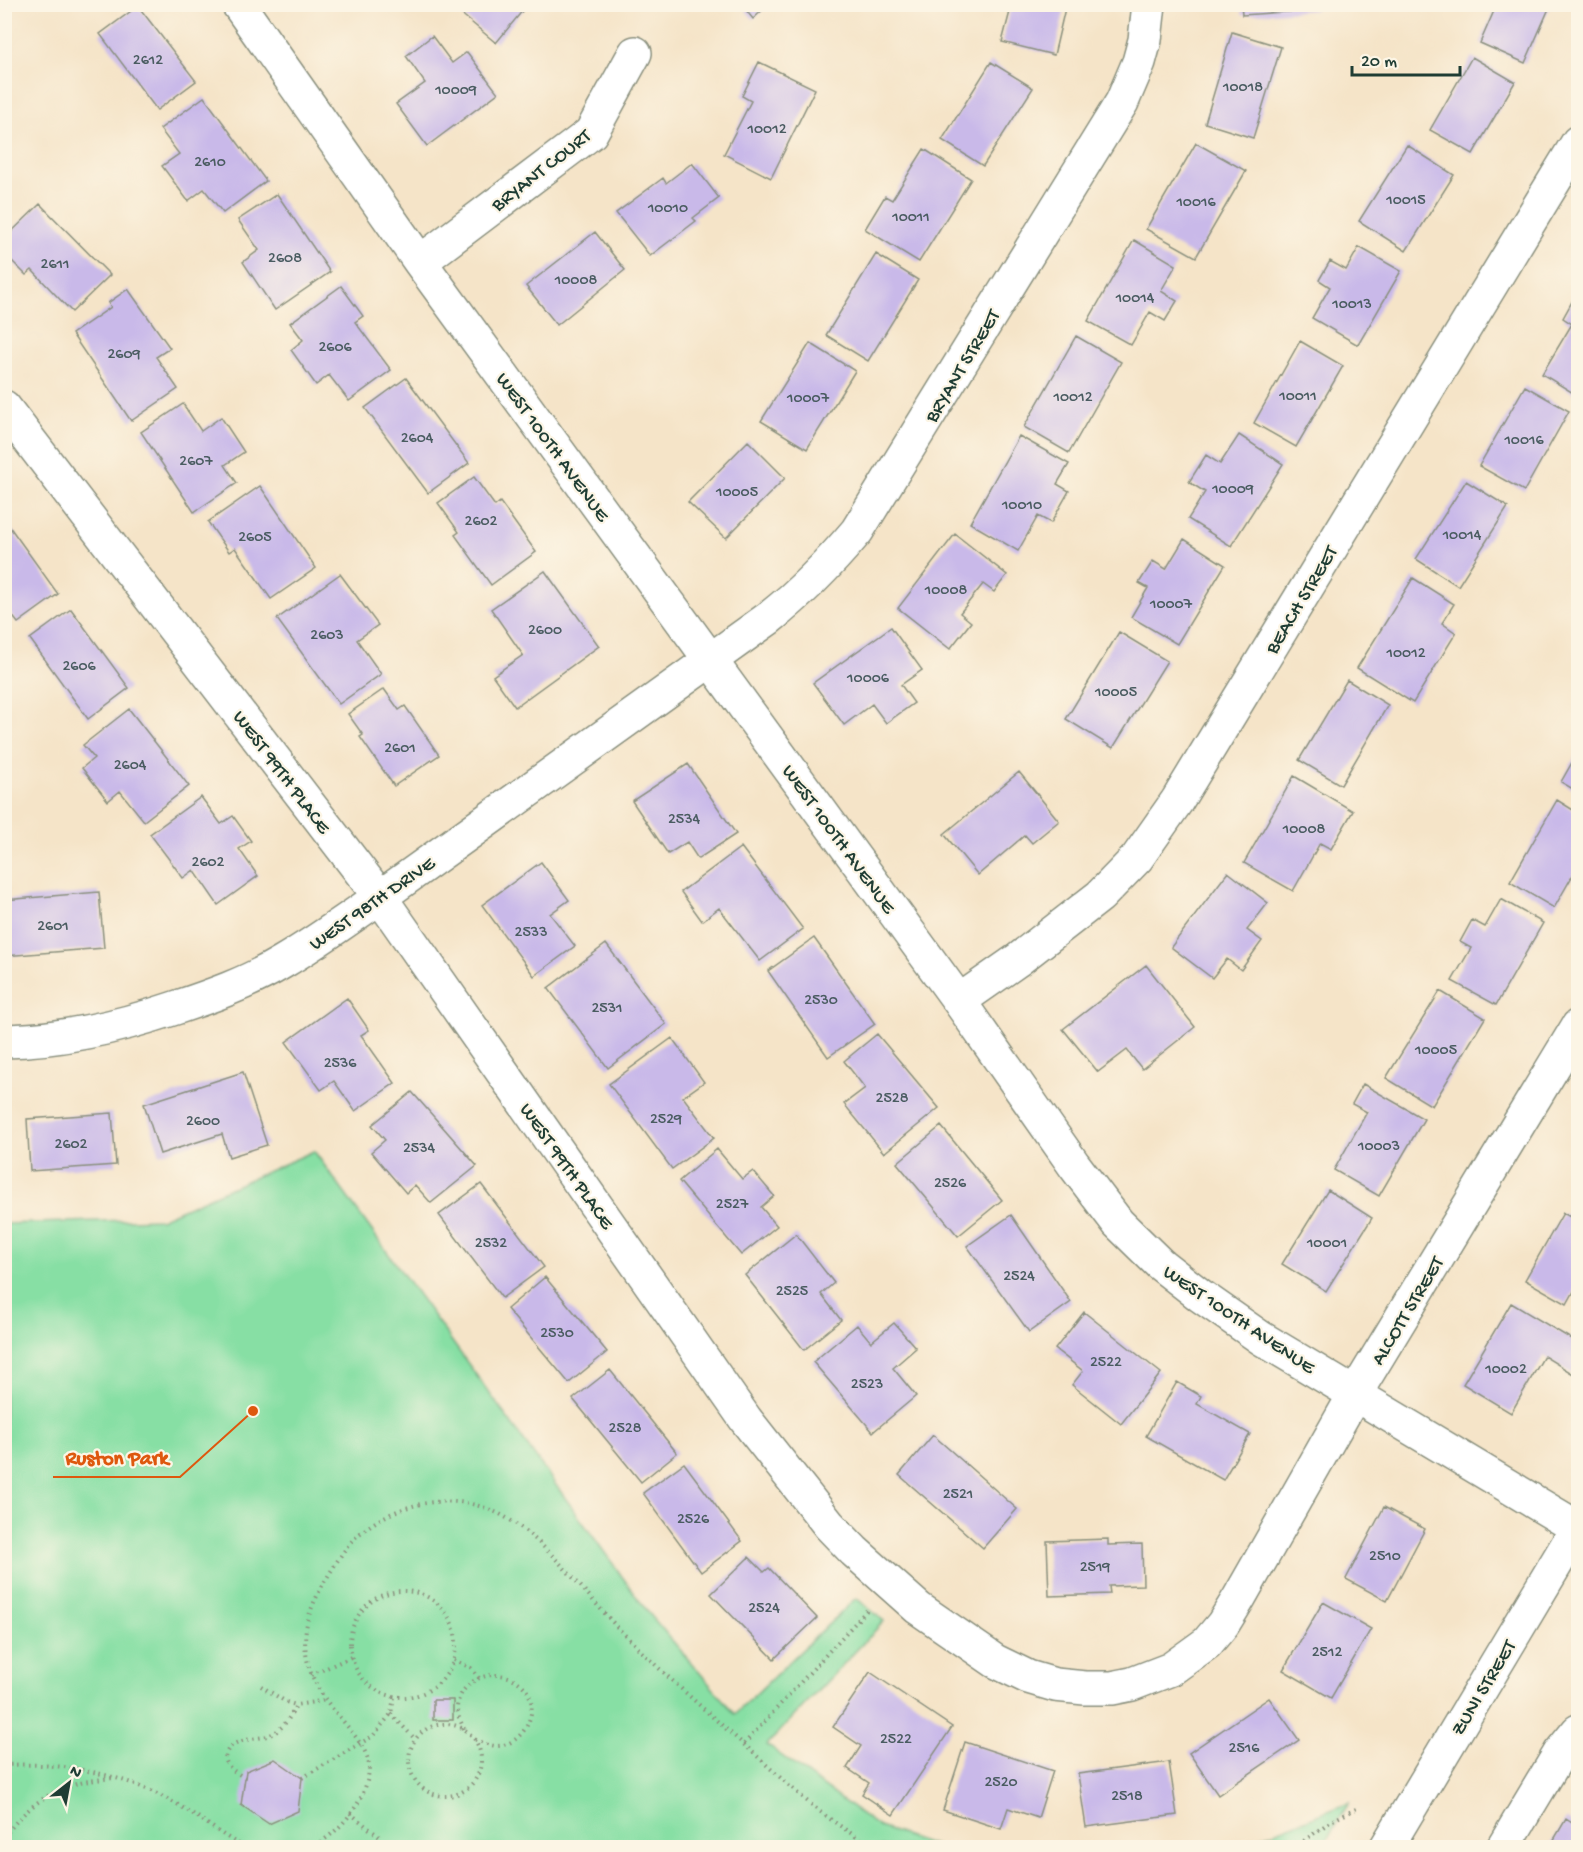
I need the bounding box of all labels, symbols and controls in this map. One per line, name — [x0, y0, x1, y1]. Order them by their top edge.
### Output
scale bar — [1352, 39, 1460, 77]
house number: 2612 — [133, 52, 163, 71]
text: 20 m — [1361, 52, 1397, 73]
house number: 10018 — [1222, 79, 1263, 98]
house number: 10009 — [434, 82, 477, 101]
house number: 10012 — [747, 121, 787, 140]
street label: BRYANT COURT — [487, 125, 597, 218]
house number: 2610 — [194, 154, 226, 173]
house number: 10015 — [1385, 192, 1426, 211]
house number: 10016 — [1175, 194, 1216, 213]
house number: 10010 — [647, 200, 688, 219]
house number: 10011 — [891, 209, 930, 228]
house number: 2608 — [268, 250, 302, 269]
house number: 2611 — [41, 256, 69, 275]
house number: 10008 — [554, 272, 597, 291]
house number: 10014 — [1115, 290, 1155, 309]
house number: 10013 — [1331, 296, 1372, 315]
street label: BRYANT STREET — [921, 305, 1007, 428]
house number: 2606 — [318, 339, 352, 358]
house number: 2609 — [107, 346, 141, 365]
street label: WEST 100TH AVENUE — [489, 369, 614, 528]
house number: 10011 — [1278, 388, 1317, 407]
house number: 10012 — [1053, 389, 1093, 408]
house number: 10007 — [786, 390, 830, 409]
house number: 2604 — [401, 430, 434, 449]
house number: 10016 — [1503, 432, 1544, 451]
house number: 2607 — [179, 453, 213, 472]
house number: 10009 — [1211, 481, 1254, 500]
house number: 10005 — [715, 484, 758, 503]
house number: 10010 — [1001, 497, 1042, 516]
house number: 2602 — [465, 513, 498, 532]
house number: 10014 — [1442, 527, 1482, 546]
house number: 2605 — [238, 529, 272, 548]
street label: BEACH STREET — [1261, 542, 1345, 660]
house number: 10008 — [924, 582, 967, 601]
house number: 10007 — [1149, 596, 1193, 615]
house number: 2600 — [528, 622, 562, 641]
house number: 2603 — [310, 627, 344, 646]
house number: 10012 — [1386, 645, 1426, 664]
house number: 2606 — [62, 658, 96, 677]
house number: 10006 — [846, 670, 890, 689]
house number: 10005 — [1094, 684, 1137, 703]
street label: WEST 99TH PLACE — [226, 707, 335, 841]
house number: 2601 — [384, 740, 416, 759]
house number: 2604 — [114, 757, 147, 776]
street label: WEST 100TH AVENUE — [775, 761, 900, 920]
house number: 2534 — [668, 811, 700, 830]
house number: 10008 — [1282, 821, 1325, 840]
street label: WEST 98TH DRIVE — [306, 852, 441, 957]
house number: 2602 — [192, 854, 225, 873]
house number: 2601 — [37, 918, 69, 937]
house number: 2533 — [515, 924, 547, 943]
house number: 2530 — [804, 992, 838, 1011]
house number: 2531 — [591, 1000, 623, 1019]
house number: 10005 — [1414, 1042, 1457, 1061]
house number: 2536 — [324, 1055, 357, 1074]
house number: 2528 — [876, 1090, 909, 1109]
street label: WEST 99TH PLACE — [513, 1100, 618, 1236]
house number: 2529 — [650, 1111, 682, 1130]
house number: 2600 — [186, 1113, 220, 1132]
house number: 2602 — [55, 1136, 88, 1155]
house number: 10003 — [1357, 1138, 1400, 1157]
house number: 2534 — [403, 1140, 435, 1159]
house number: 2526 — [934, 1175, 967, 1194]
house number: 2527 — [716, 1196, 749, 1215]
house number: 2532 — [475, 1235, 507, 1254]
house number: 10001 — [1306, 1235, 1347, 1254]
street label: ALCOTT STREET — [1368, 1252, 1451, 1370]
street label: WEST 100TH AVENUE — [1158, 1262, 1320, 1381]
house number: 2524 — [1003, 1268, 1035, 1287]
house number: 2525 — [776, 1283, 808, 1302]
house number: 2530 — [540, 1325, 574, 1344]
house number: 2522 — [1090, 1354, 1122, 1373]
house number: 10002 — [1484, 1361, 1527, 1380]
house number: 2523 — [851, 1376, 883, 1395]
house number: 2528 — [609, 1420, 642, 1439]
callout: Ruston Park — [53, 1438, 180, 1477]
text: Ruston Park — [64, 1448, 171, 1473]
house number: 2521 — [943, 1486, 973, 1505]
house number: 2526 — [677, 1511, 710, 1530]
house number: 2510 — [1369, 1548, 1401, 1567]
house number: 2519 — [1080, 1559, 1110, 1578]
house number: 2524 — [748, 1600, 780, 1619]
street label: ZUNI STREET — [1448, 1636, 1523, 1741]
house number: 2512 — [1312, 1644, 1342, 1663]
house number: 2522 — [880, 1731, 912, 1750]
house number: 2516 — [1229, 1740, 1260, 1759]
north arrow — [39, 1753, 99, 1813]
text: N — [66, 1762, 85, 1784]
house number: 2520 — [984, 1774, 1018, 1793]
house number: 2518 — [1111, 1788, 1143, 1807]

